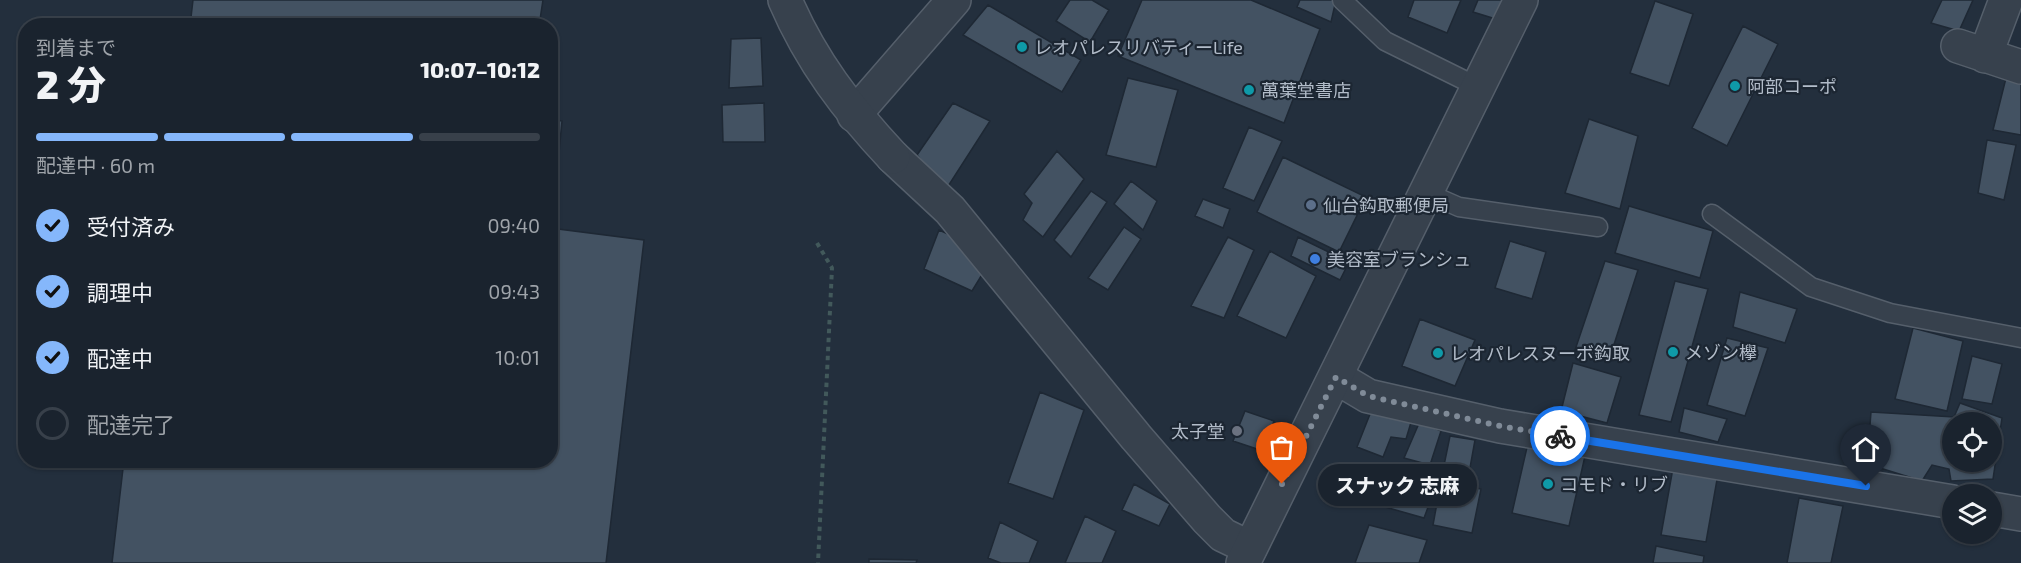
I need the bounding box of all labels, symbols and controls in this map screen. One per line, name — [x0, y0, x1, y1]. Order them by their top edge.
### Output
text: 到着まで — [36, 35, 116, 59]
place label: レオパレスリバティーLife — [1034, 36, 1243, 58]
marker: レオパレスリバティーLife — [1015, 40, 1029, 54]
text: 10:07–10:12 — [420, 56, 540, 82]
text: 2 分 — [36, 60, 106, 107]
place label: 阿部コーポ — [1747, 75, 1837, 97]
place label: 萬葉堂書店 — [1261, 79, 1351, 101]
marker: 阿部コーポ — [1728, 79, 1742, 93]
marker: 萬葉堂書店 — [1242, 83, 1256, 97]
text: 配達中 · 60 m — [36, 153, 155, 177]
place label: 仙台鈎取郵便局 — [1323, 194, 1449, 216]
marker: 仙台鈎取郵便局 — [1304, 198, 1318, 212]
icon: check — [36, 209, 69, 242]
text: 受付済み — [87, 213, 175, 239]
text: 09:40 — [487, 213, 540, 237]
place label: 美容室ブランシュ — [1327, 248, 1471, 270]
marker: 美容室ブランシュ — [1308, 252, 1322, 266]
icon: check — [36, 275, 69, 308]
text: 調理中 — [87, 279, 153, 305]
text: 09:43 — [488, 279, 540, 303]
icon: check — [36, 341, 69, 374]
place label: メゾン欅 — [1685, 341, 1757, 363]
place label: レオパレスヌーボ鈎取 — [1450, 342, 1630, 364]
text: 配達中 — [87, 345, 153, 371]
text: 10:01 — [495, 345, 540, 369]
marker: メゾン欅 — [1666, 345, 1680, 359]
marker: レオパレスヌーボ鈎取 — [1431, 346, 1445, 360]
courier — [1530, 406, 1590, 466]
text: 配達完了 — [87, 411, 175, 437]
map controls — [1942, 412, 2002, 544]
button: locate — [1942, 412, 2002, 472]
place label: 太子堂 — [1171, 420, 1225, 442]
icon: bike — [1544, 420, 1577, 453]
pin — [1256, 422, 1307, 484]
marker: 太子堂 — [1230, 424, 1244, 438]
pin — [1840, 424, 1891, 486]
icon: bag — [1265, 431, 1298, 464]
icon: home — [1849, 433, 1882, 466]
callout: スナック 志麻 — [1318, 463, 1477, 505]
text: スナック 志麻 — [1335, 473, 1460, 497]
place label: コモド・リブ — [1560, 473, 1668, 495]
marker: コモド・リブ — [1541, 477, 1555, 491]
button: layers — [1942, 484, 2002, 544]

